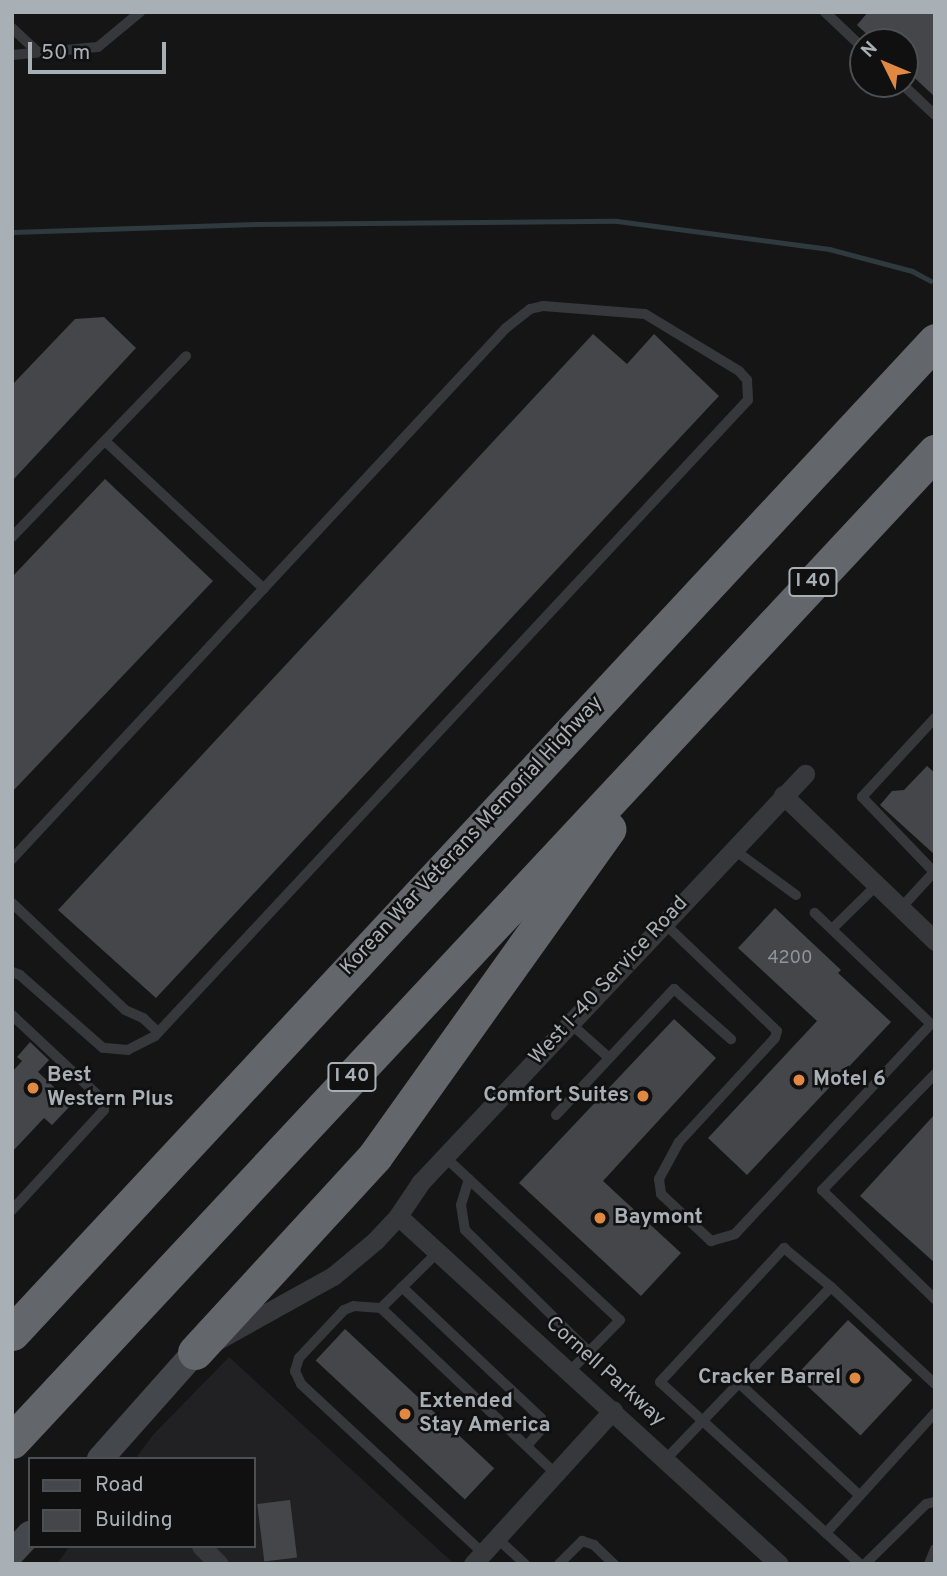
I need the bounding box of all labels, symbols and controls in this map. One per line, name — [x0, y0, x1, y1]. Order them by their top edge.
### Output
scale bar — [32, 28, 170, 72]
north arrow — [849, 28, 919, 98]
text: N — [857, 37, 884, 63]
text: 50 m — [41, 40, 90, 67]
road number: I 40 — [787, 566, 839, 597]
street label: Korean War Veterans Memorial Highway — [335, 690, 609, 982]
street label: West I-40 Service Road — [524, 892, 694, 1070]
house number: 4200 — [767, 948, 813, 970]
road number: I 40 — [326, 1062, 378, 1092]
place label: Best Western Plus — [47, 1063, 174, 1113]
place label: Motel 6 — [813, 1067, 886, 1093]
marker: Motel 6 — [791, 1072, 807, 1088]
marker: Best Western Plus — [25, 1080, 41, 1096]
place label: Comfort Suites — [483, 1083, 629, 1109]
marker: Comfort Suites — [635, 1088, 651, 1104]
place label: Baymont — [614, 1205, 703, 1231]
marker: Baymont — [592, 1210, 608, 1226]
street label: Cornell Parkway — [540, 1312, 670, 1432]
place label: Cracker Barrel — [698, 1365, 841, 1391]
marker: Cracker Barrel — [847, 1370, 863, 1386]
place label: Extended Stay America — [419, 1389, 551, 1439]
marker: Extended Stay America — [397, 1406, 413, 1422]
legend — [28, 1457, 256, 1548]
text: Road — [95, 1472, 144, 1499]
text: Building — [95, 1507, 173, 1534]

